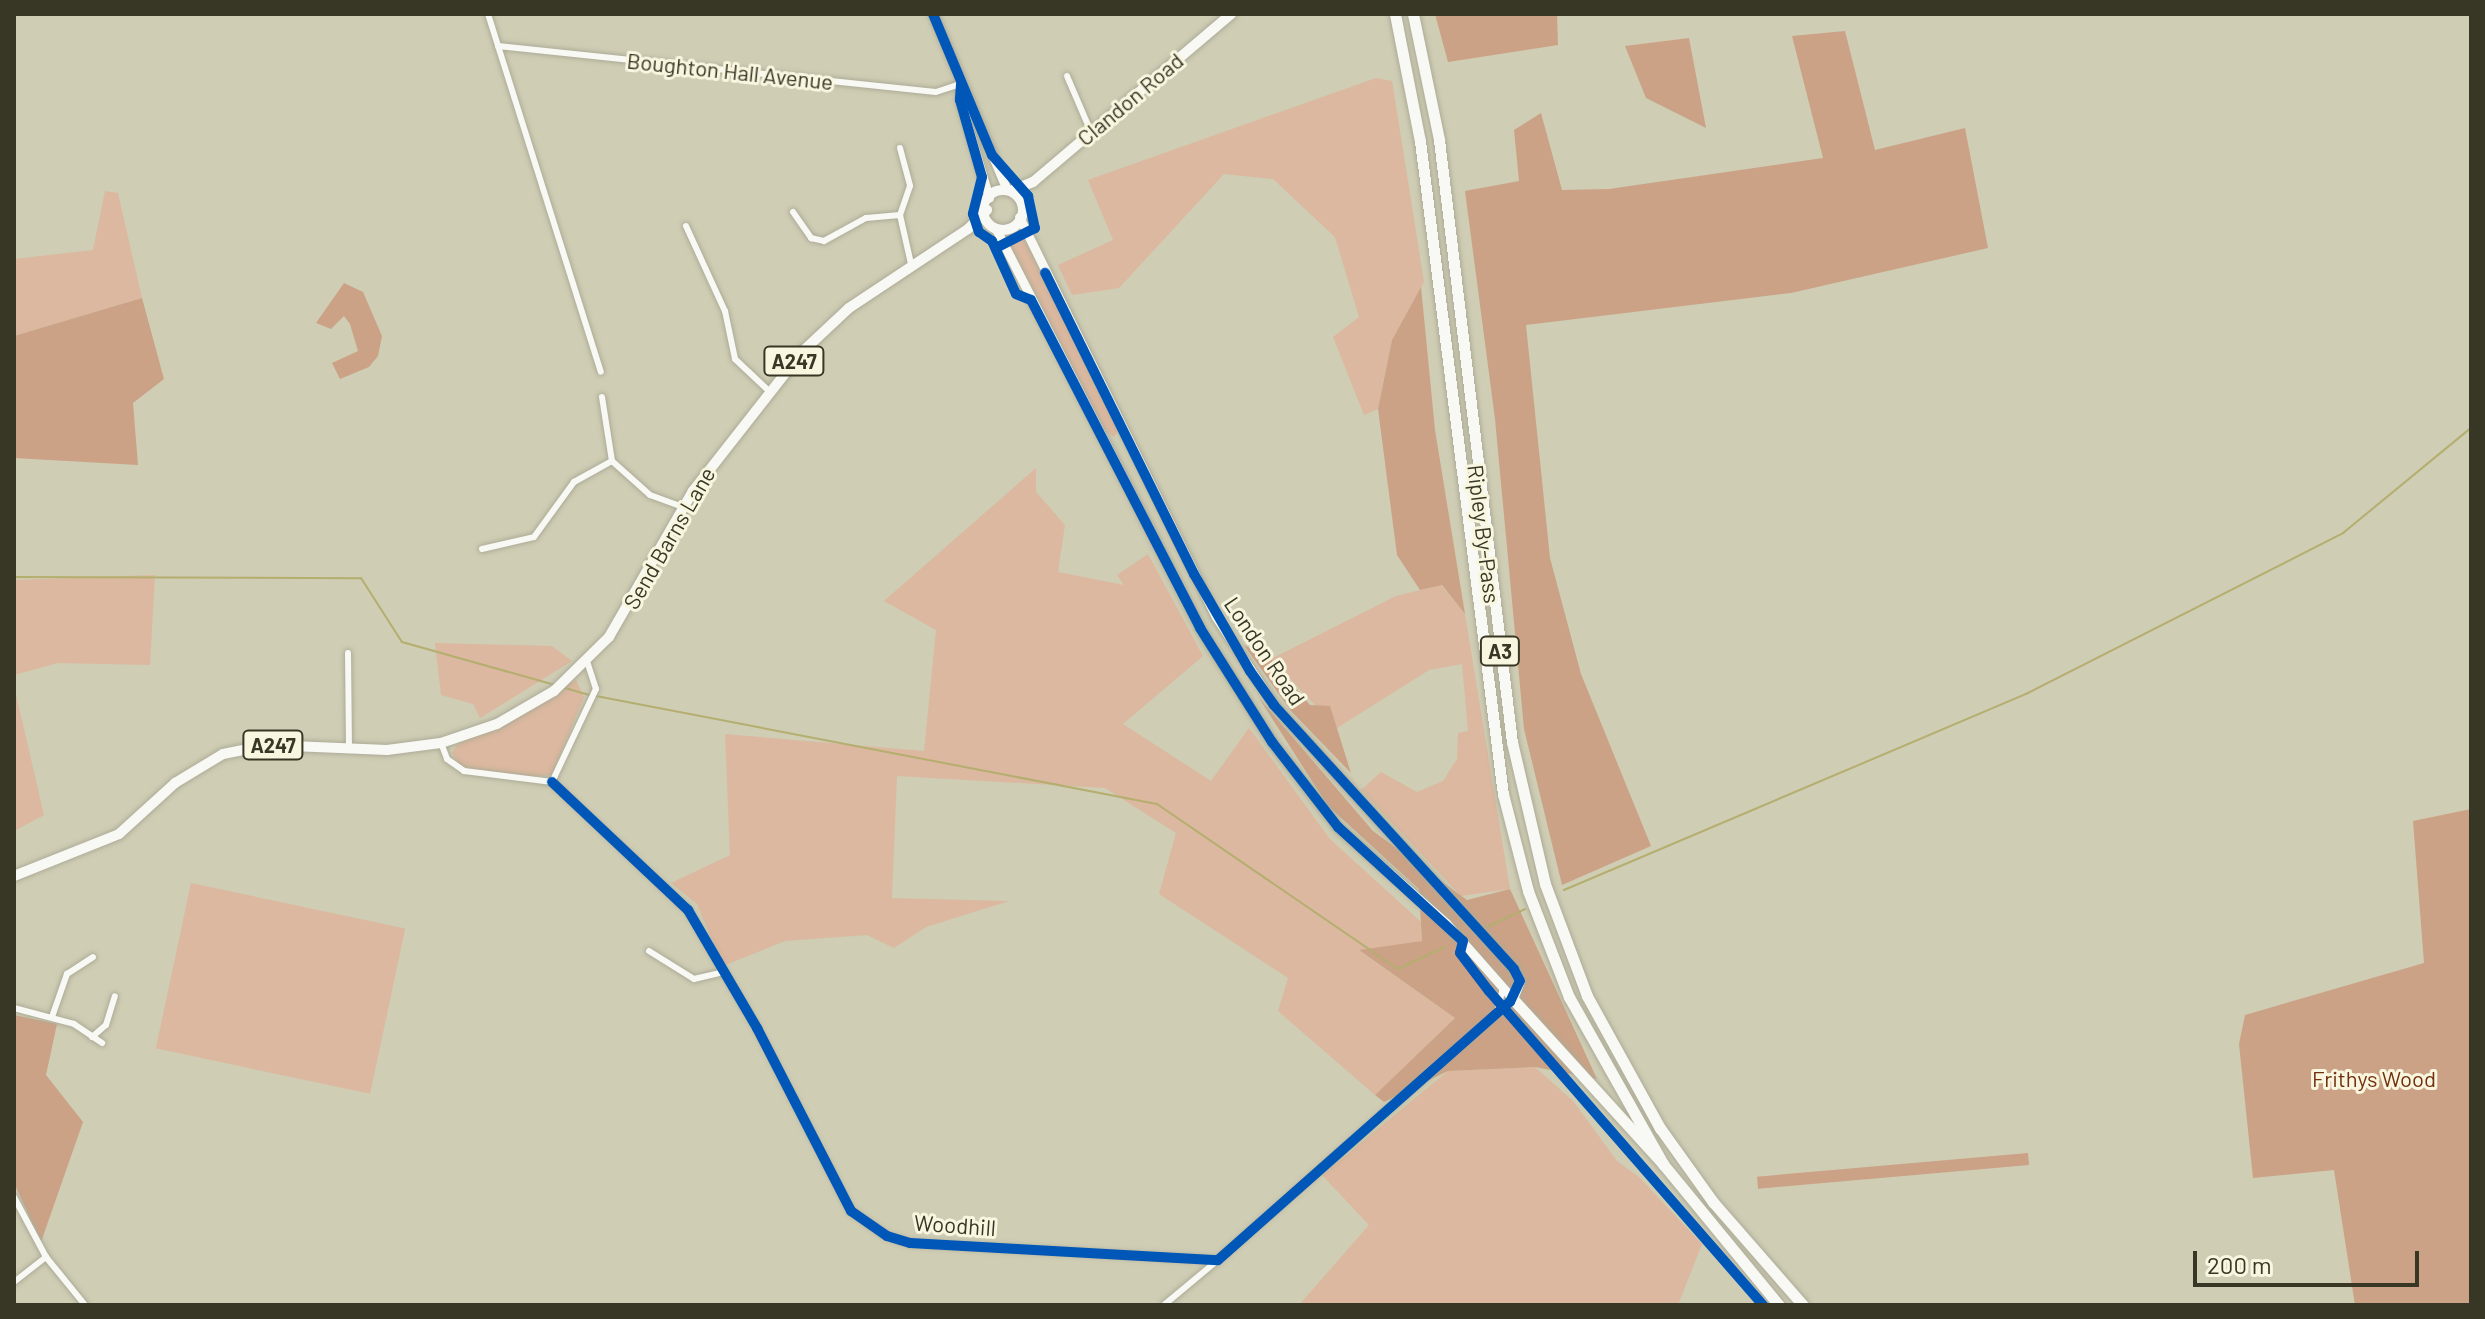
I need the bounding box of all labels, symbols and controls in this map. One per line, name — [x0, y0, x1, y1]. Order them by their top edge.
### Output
street label: Boughton Hall Avenue — [626, 47, 834, 95]
street label: Clandon Road — [1072, 47, 1188, 151]
road number: A247 — [762, 345, 826, 377]
street label: Send Barns Lane — [618, 462, 720, 614]
street label: Ripley By-Pass — [1462, 463, 1506, 605]
street label: London Road — [1219, 592, 1311, 710]
road number: A3 — [1478, 635, 1522, 667]
road number: A247 — [241, 729, 305, 761]
park label: Frithys Wood — [2312, 1066, 2436, 1092]
street label: Woodhill — [913, 1209, 997, 1241]
scale bar — [2197, 1235, 2423, 1285]
text: 200 m — [2207, 1250, 2272, 1279]

